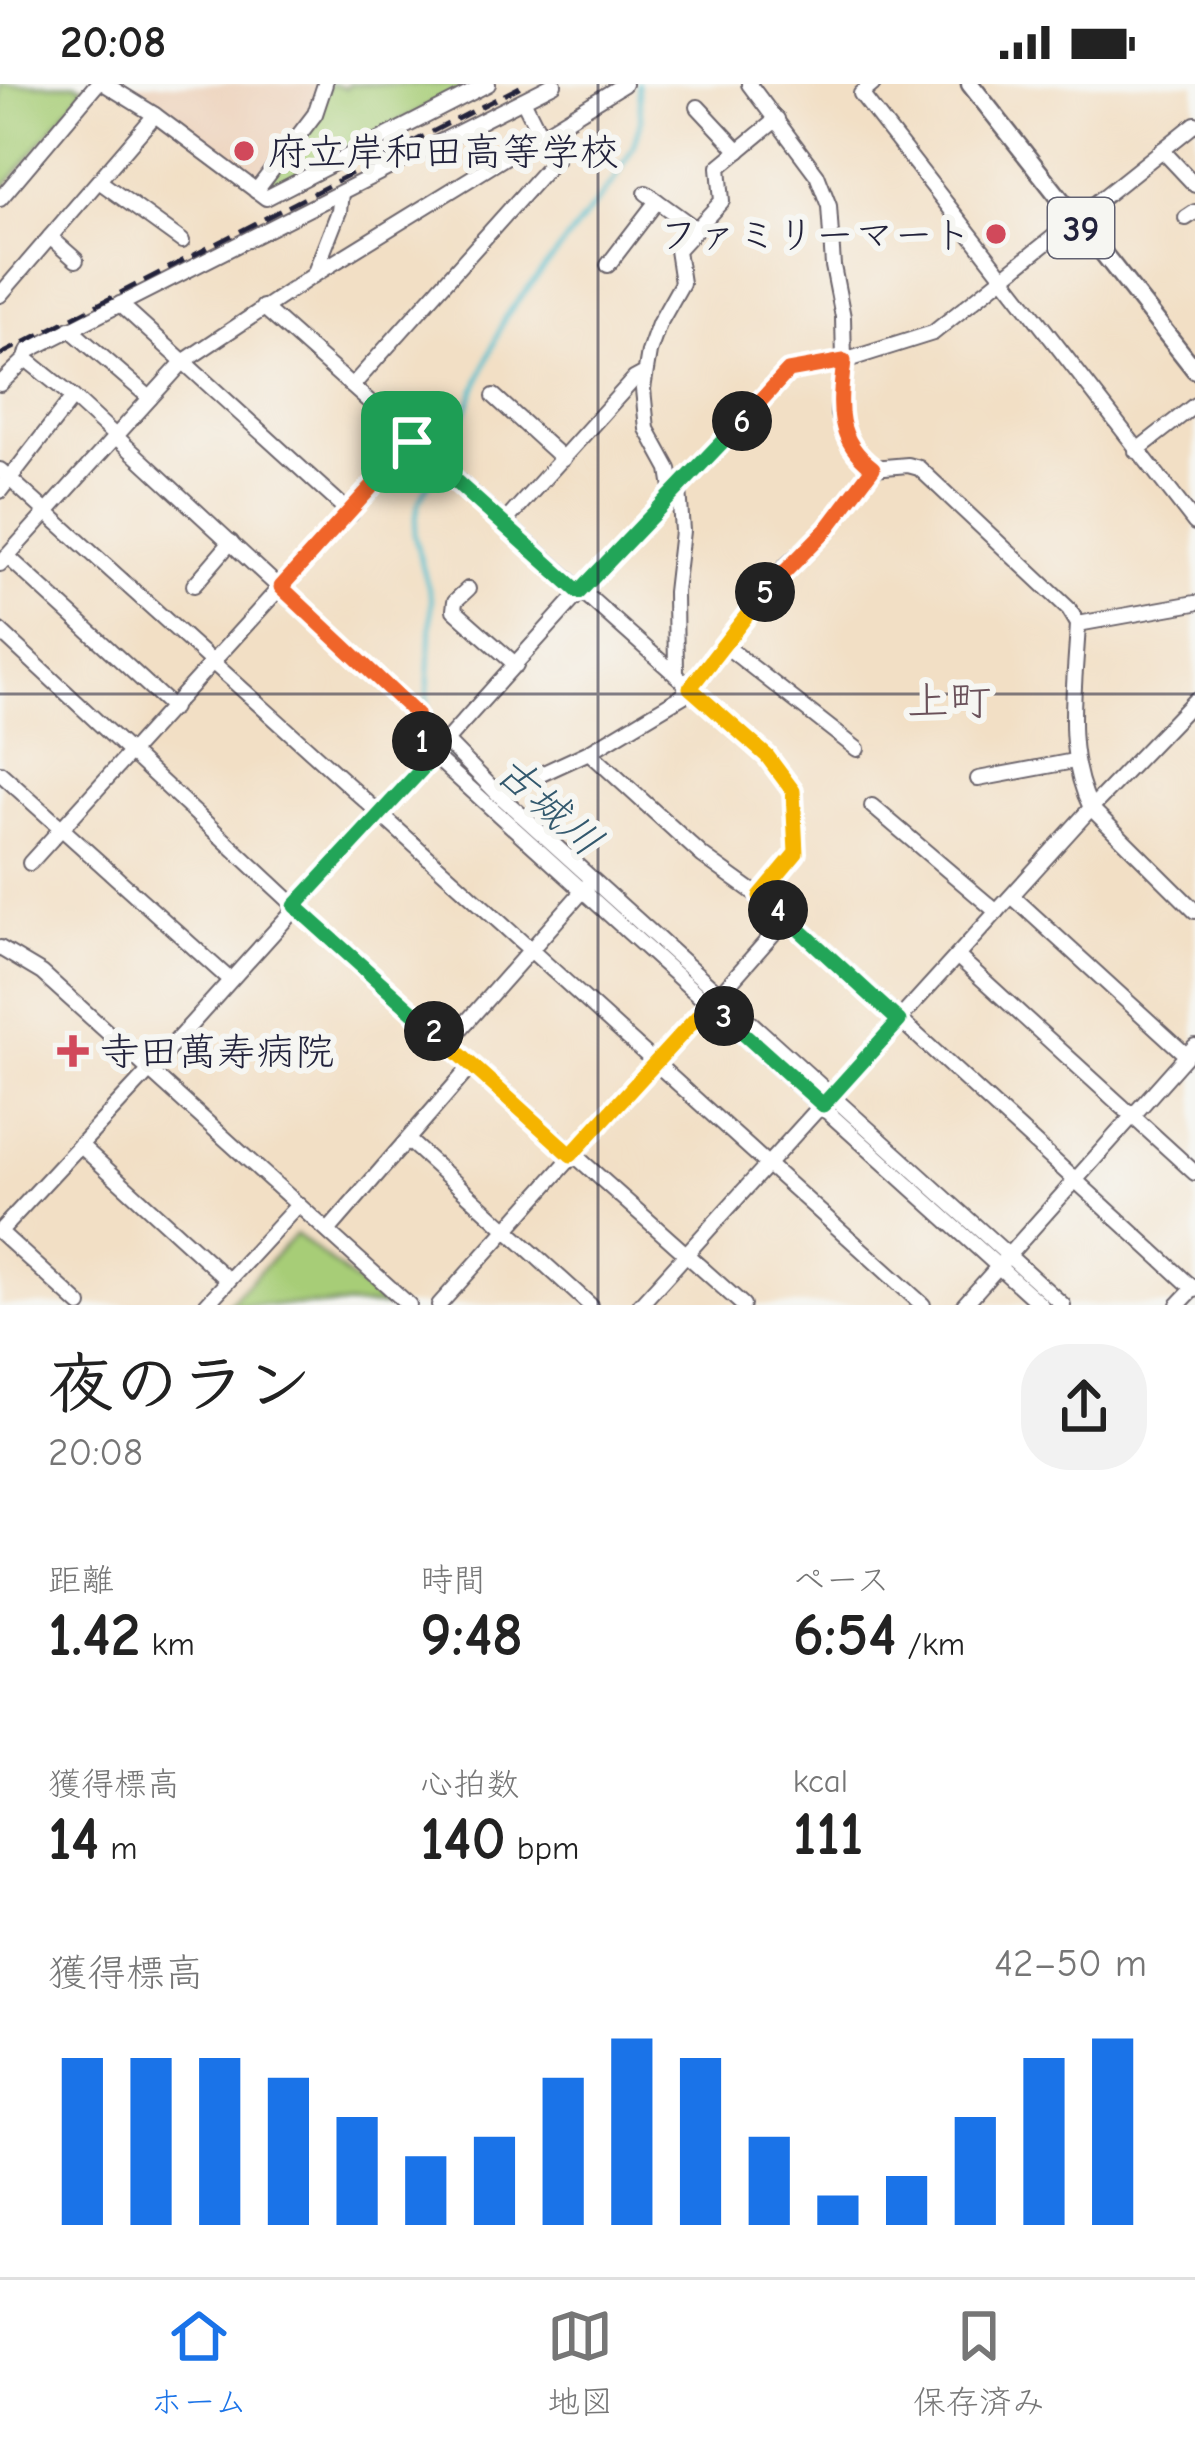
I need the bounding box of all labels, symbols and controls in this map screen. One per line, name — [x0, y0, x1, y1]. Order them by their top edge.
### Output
text: 20:08 — [60, 16, 166, 68]
place label: 府立岸和田高等学校 — [268, 130, 619, 175]
marker: 府立岸和田高等学校 — [231, 138, 257, 164]
road number: 39 — [1048, 198, 1114, 258]
place label: ファミリーマート — [659, 213, 972, 258]
marker: ファミリーマート — [983, 221, 1009, 247]
pin — [361, 391, 463, 493]
pin: 6 — [712, 391, 772, 451]
text: 6 — [733, 402, 751, 440]
icon: arrive — [379, 409, 445, 475]
pin: 5 — [735, 562, 795, 622]
text: 5 — [756, 573, 774, 611]
district label: 上町 — [907, 677, 991, 726]
pin: 1 — [392, 711, 452, 771]
text: 1 — [416, 722, 428, 760]
water label: 古城川 — [486, 746, 612, 866]
pin: 4 — [748, 880, 808, 940]
text: 4 — [770, 891, 786, 929]
pin: 3 — [694, 986, 754, 1046]
text: 3 — [716, 997, 732, 1035]
pin: 2 — [404, 1001, 464, 1061]
text: 2 — [426, 1012, 442, 1050]
place label: 寺田萬寿病院 — [100, 1030, 334, 1075]
marker: 寺田萬寿病院 — [57, 1035, 89, 1067]
button: share — [1021, 1344, 1147, 1470]
text: 夜のラン — [48, 1347, 312, 1423]
text: 20:08 — [48, 1430, 143, 1475]
text: 距離 — [48, 1561, 114, 1599]
text: 時間 — [420, 1561, 486, 1599]
text: ペース — [793, 1561, 890, 1599]
text: 1.42 — [48, 1601, 140, 1670]
text: 9:48 — [420, 1601, 523, 1670]
text: 6:54 — [793, 1601, 896, 1670]
text: km — [140, 1625, 195, 1663]
text: /km — [896, 1625, 965, 1663]
text: kcal — [793, 1762, 848, 1800]
text: 獲得標高 — [48, 1765, 180, 1803]
text: 心拍数 — [420, 1765, 519, 1803]
text: 111 — [793, 1800, 863, 1869]
text: 14 — [48, 1805, 99, 1874]
text: 140 — [420, 1805, 506, 1874]
text: m — [99, 1829, 137, 1867]
text: bpm — [506, 1829, 579, 1867]
text: 42–50 m — [994, 1941, 1147, 1986]
text: 獲得標高 — [48, 1951, 204, 1996]
tab: ホーム — [150, 2303, 248, 2423]
tab: 地図 — [547, 2303, 613, 2423]
tab: 保存済み — [913, 2303, 1045, 2423]

